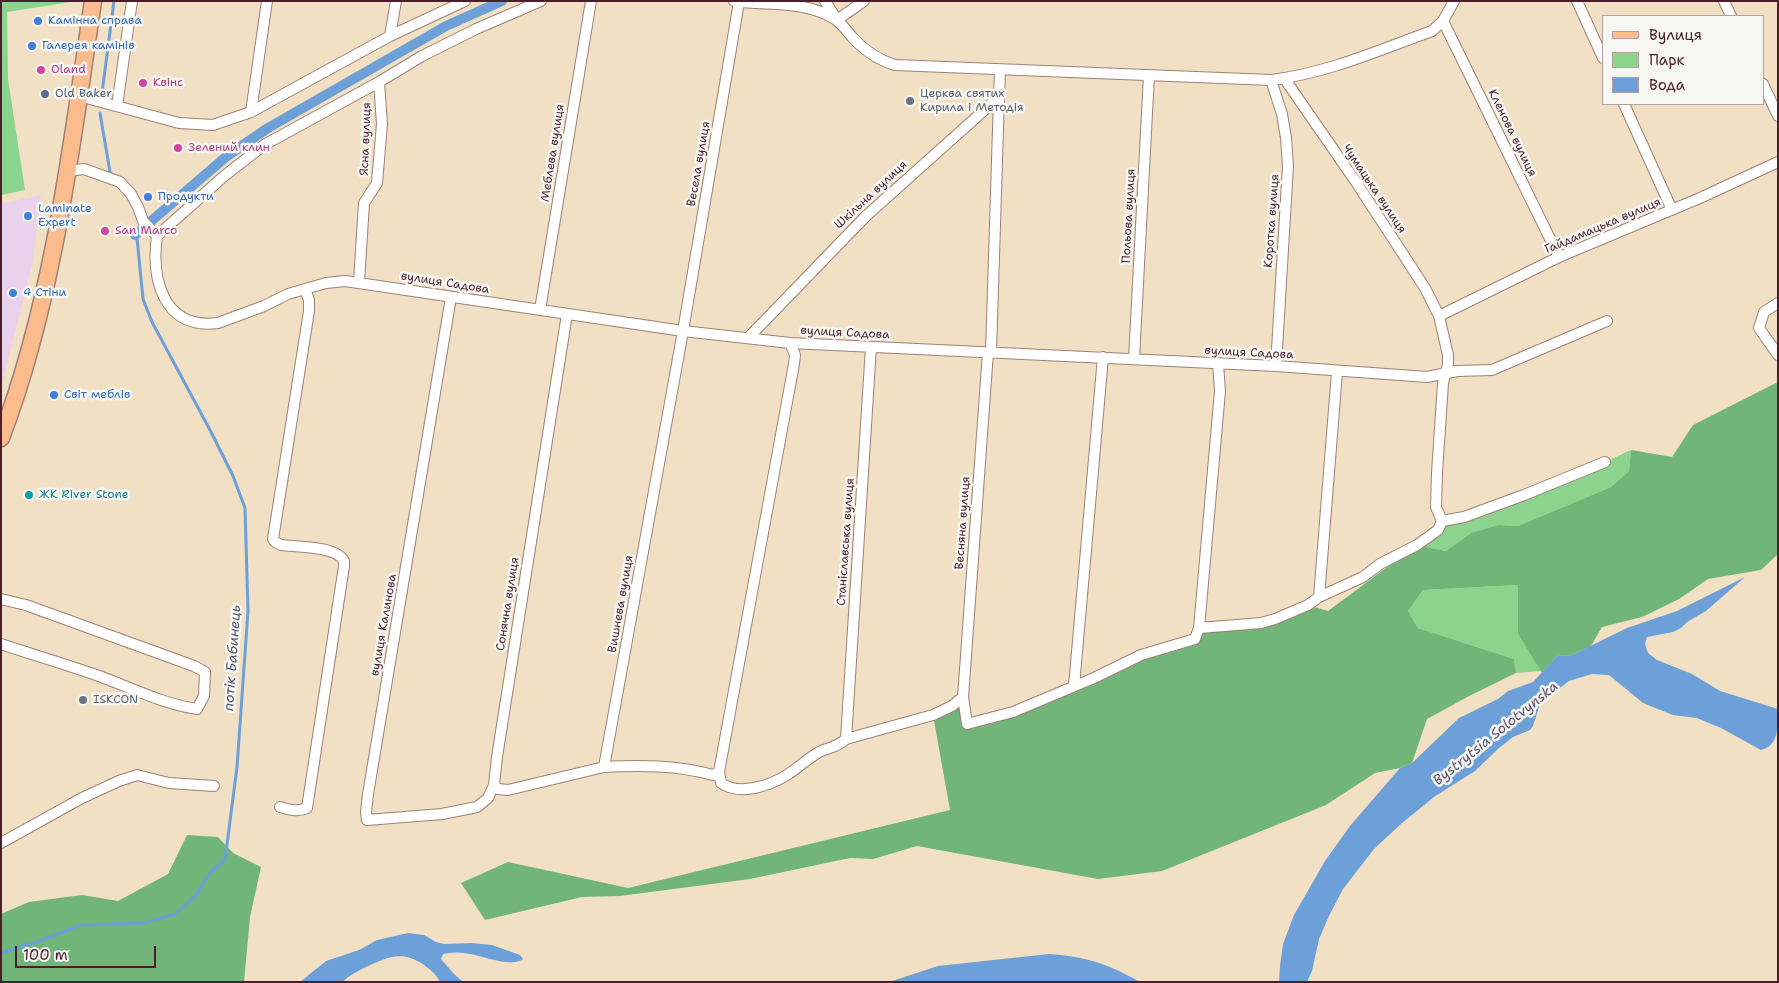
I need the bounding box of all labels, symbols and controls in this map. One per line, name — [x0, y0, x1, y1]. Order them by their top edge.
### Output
place label: Камінна справа — [48, 14, 142, 28]
marker: Камінна справа — [32, 15, 44, 27]
legend — [1602, 15, 1764, 105]
text: Вулиця — [1649, 25, 1702, 45]
place label: Галерея камінів — [42, 39, 135, 53]
marker: Галерея камінів — [26, 40, 38, 52]
text: Парк — [1649, 50, 1685, 70]
place label: Oland — [51, 63, 86, 77]
marker: Oland — [35, 64, 47, 76]
text: Вода — [1649, 75, 1685, 95]
place label: Квінс — [153, 76, 183, 90]
marker: Квінс — [137, 77, 149, 89]
place label: Old Baker — [55, 87, 112, 101]
place label: Церква святих Кирила і Методія — [920, 87, 1024, 115]
street label: Кленова вулиця — [1485, 87, 1539, 179]
marker: Old Baker — [39, 88, 51, 100]
marker: Церква святих Кирила і Методія — [904, 95, 916, 107]
street label: Ясна вулиця — [358, 102, 374, 176]
street label: Меблева вулиця — [538, 103, 568, 203]
street label: Весела вулиця — [684, 120, 714, 208]
place label: Зелений клин — [188, 141, 270, 155]
marker: Зелений клин — [172, 142, 184, 154]
street label: Чумацька вулиця — [1339, 142, 1409, 236]
street label: Шкільна вулиця — [832, 158, 910, 232]
street label: Польова вулиця — [1119, 168, 1139, 264]
street label: Коротка вулиця — [1262, 174, 1282, 268]
place label: Продукти — [158, 190, 214, 204]
marker: Продукти — [142, 191, 154, 203]
street label: Гайдамацька вулиця — [1543, 195, 1663, 257]
place label: Laminate Expert — [38, 202, 92, 230]
marker: Laminate Expert — [22, 210, 34, 222]
place label: San Marco — [115, 224, 177, 238]
marker: San Marco — [99, 225, 111, 237]
street label: вулиця Садова — [400, 269, 490, 297]
place label: 4 Стіни — [23, 286, 66, 300]
marker: 4 Стіни — [7, 287, 19, 299]
street label: вулиця Садова — [800, 323, 890, 343]
street label: вулиця Садова — [1204, 343, 1294, 363]
place label: Світ меблів — [64, 388, 130, 402]
marker: Світ меблів — [48, 389, 60, 401]
street label: Весняна вулиця — [953, 476, 973, 570]
street label: Станіславська вулиця — [834, 478, 858, 606]
place label: ЖК River Stone — [39, 488, 129, 502]
marker: ЖК River Stone — [23, 489, 35, 501]
street label: Вишнева вулиця — [605, 554, 637, 654]
street label: Сонячна вулиця — [493, 556, 523, 652]
street label: вулиця Калинова — [368, 573, 400, 677]
water label: потік Бабинець — [221, 604, 245, 712]
water label: Bystrytsia Solotvynska — [1430, 678, 1562, 790]
place label: ISKCON — [93, 693, 138, 707]
marker: ISKCON — [77, 694, 89, 706]
scale bar — [18, 936, 159, 968]
text: 100 m — [23, 945, 68, 965]

